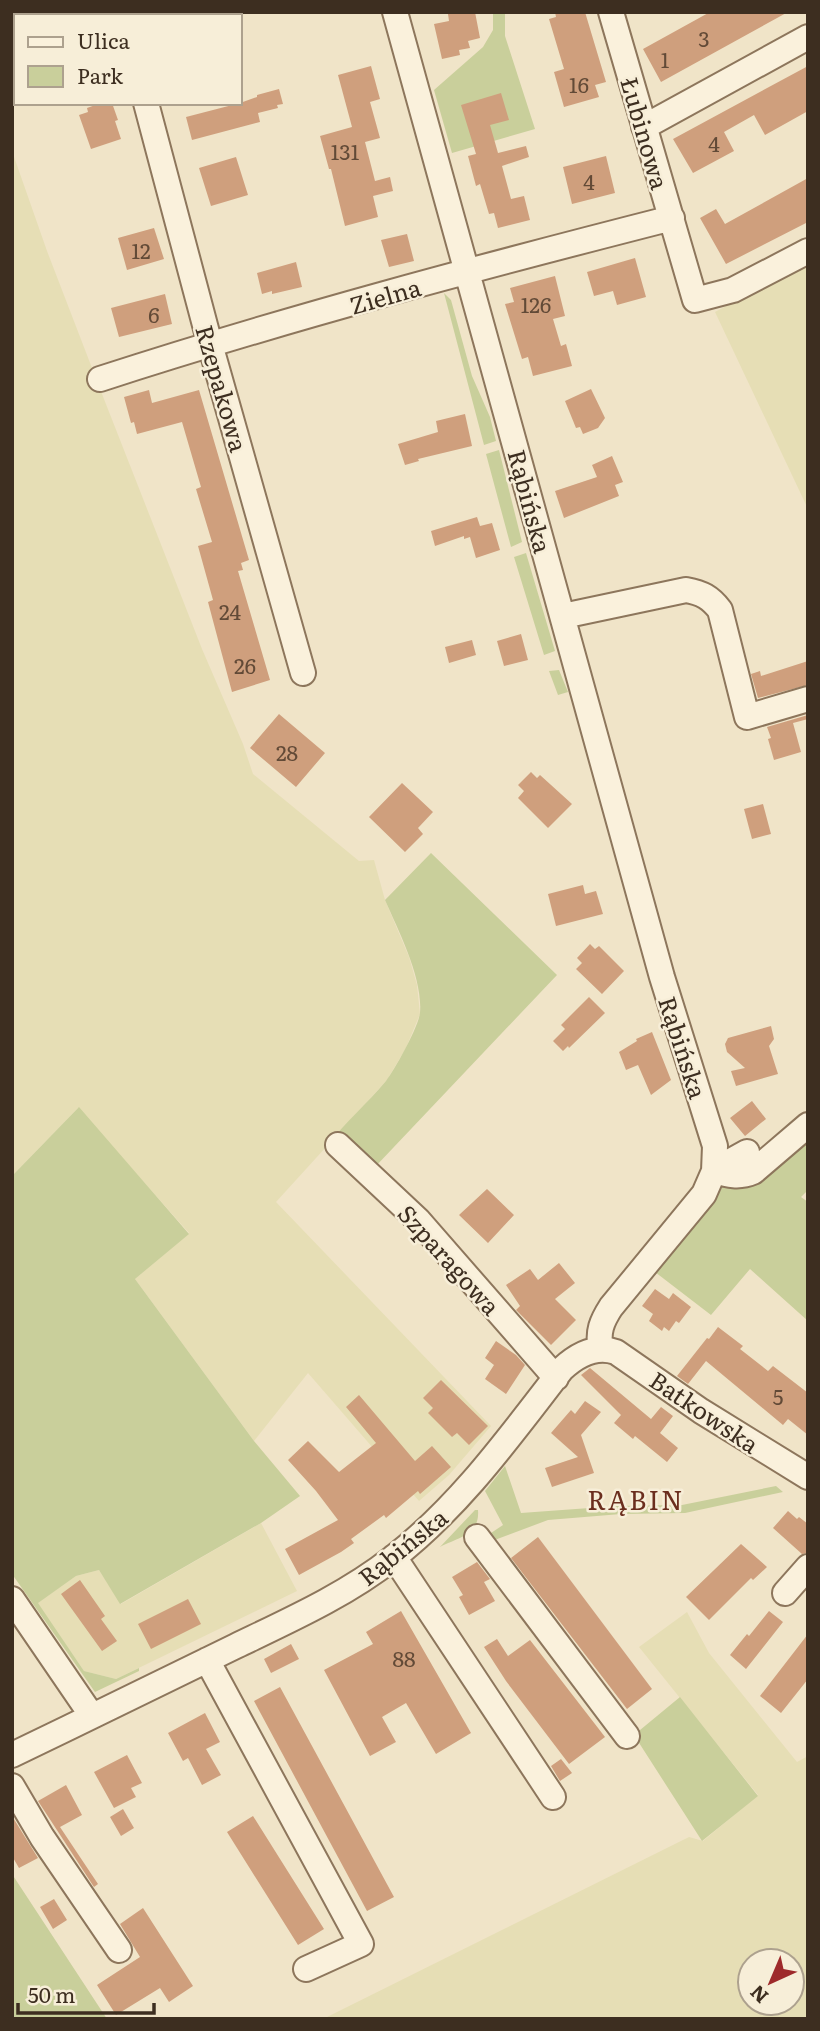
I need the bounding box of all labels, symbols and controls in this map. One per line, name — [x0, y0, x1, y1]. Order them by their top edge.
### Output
legend — [14, 14, 242, 105]
house number: 3 — [698, 22, 710, 53]
text: Ulica — [77, 24, 131, 55]
house number: 1 — [661, 43, 670, 74]
text: Park — [77, 59, 123, 90]
house number: 16 — [569, 68, 589, 99]
street label: Łubinowa — [613, 73, 679, 193]
house number: 4 — [708, 127, 720, 158]
house number: 131 — [331, 135, 360, 166]
house number: 4 — [583, 165, 595, 196]
house number: 12 — [131, 234, 151, 265]
street label: Zielna — [345, 268, 425, 322]
house number: 126 — [521, 288, 551, 319]
house number: 6 — [148, 298, 160, 329]
street label: Rzepakowa — [188, 320, 258, 456]
street label: Rąbińska — [500, 445, 562, 557]
house number: 24 — [219, 595, 242, 626]
house number: 26 — [234, 649, 256, 680]
house number: 28 — [276, 736, 298, 767]
street label: Rąbińska — [651, 991, 717, 1103]
street label: Szparagowa — [391, 1196, 509, 1322]
street label: Batkowska — [643, 1362, 767, 1460]
house number: 5 — [773, 1380, 783, 1411]
district label: RĄBIN — [587, 1479, 685, 1518]
street label: Rąbińska — [350, 1499, 454, 1593]
house number: 88 — [392, 1642, 416, 1673]
north arrow — [736, 1947, 806, 2017]
scale bar — [18, 1972, 154, 2016]
text: 50 m — [28, 1978, 75, 2009]
text: N — [743, 1979, 774, 2011]

